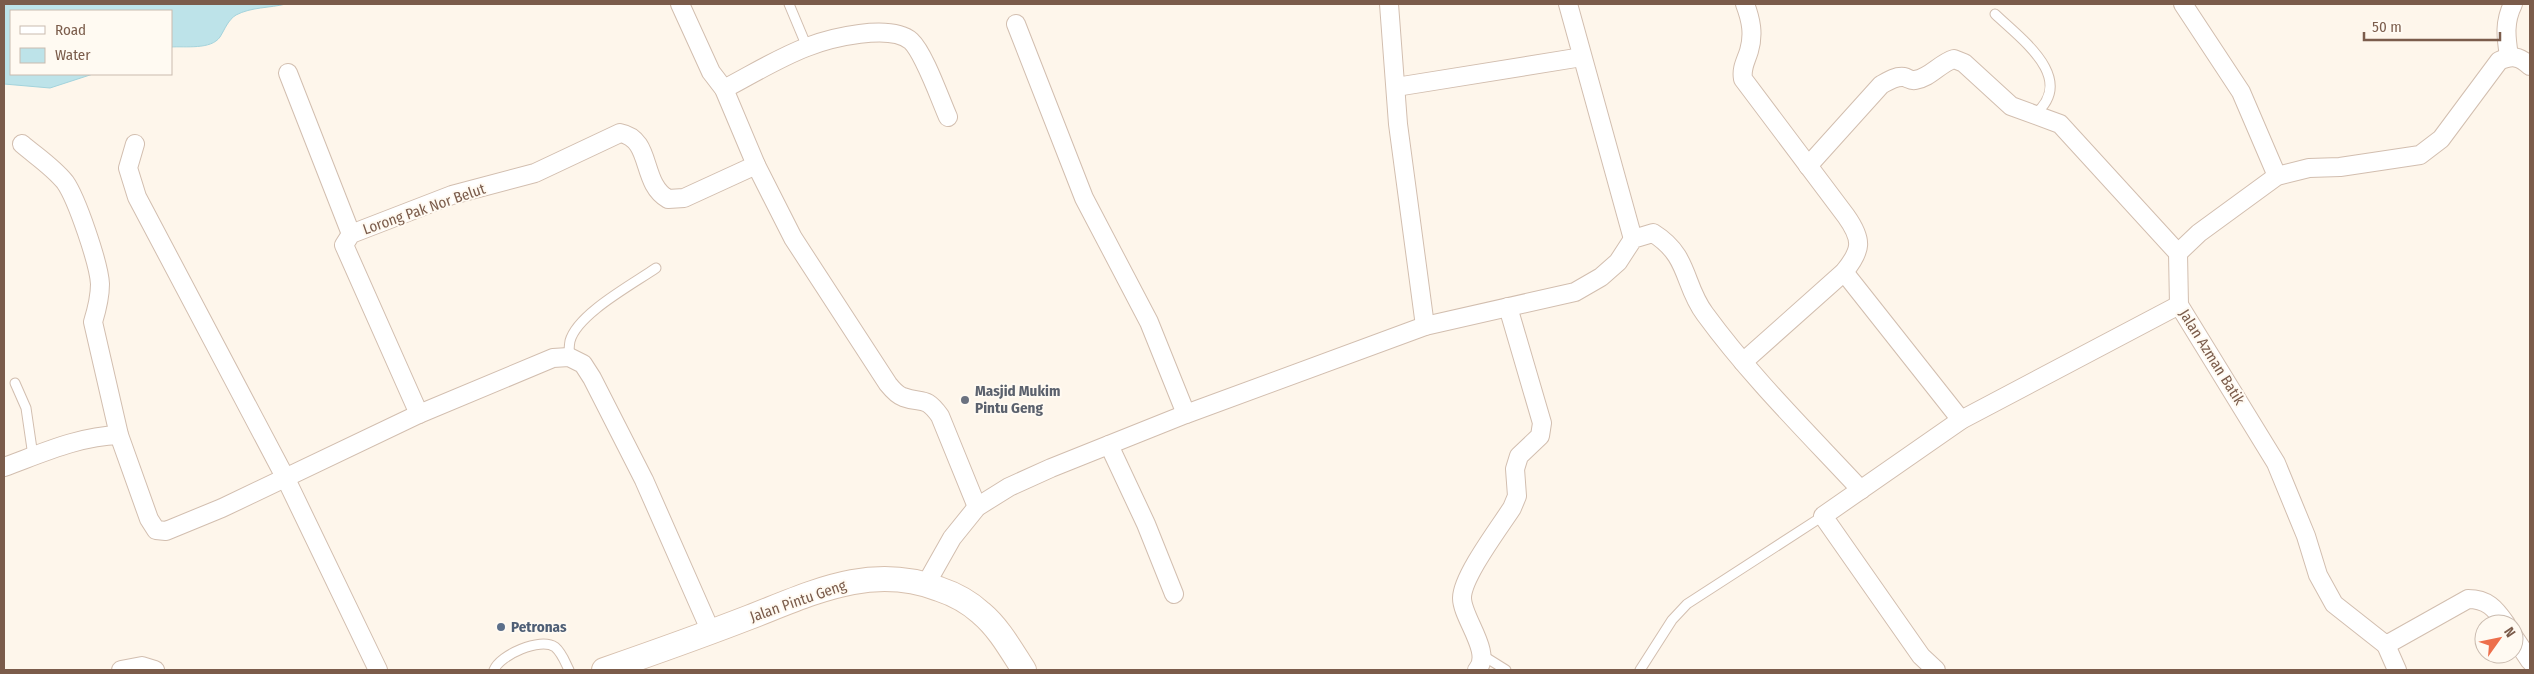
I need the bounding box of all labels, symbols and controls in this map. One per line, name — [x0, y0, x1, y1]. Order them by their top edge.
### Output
legend — [10, 10, 172, 75]
scale bar — [2364, 10, 2500, 42]
text: 50 m — [2372, 18, 2402, 36]
text: Road — [55, 21, 86, 39]
text: Water — [55, 46, 91, 64]
street label: Lorong Pak Nor Belut — [360, 180, 488, 238]
street label: Jalan Azman Batik — [2175, 306, 2249, 408]
place label: Masjid Mukim Pintu Geng — [975, 382, 1060, 417]
marker: Masjid Mukim Pintu Geng — [959, 394, 971, 406]
street label: Jalan Pintu Geng — [747, 576, 849, 626]
north arrow — [2474, 614, 2524, 664]
place label: Petronas — [511, 618, 567, 636]
marker: Petronas — [495, 621, 507, 633]
text: N — [2500, 624, 2519, 640]

